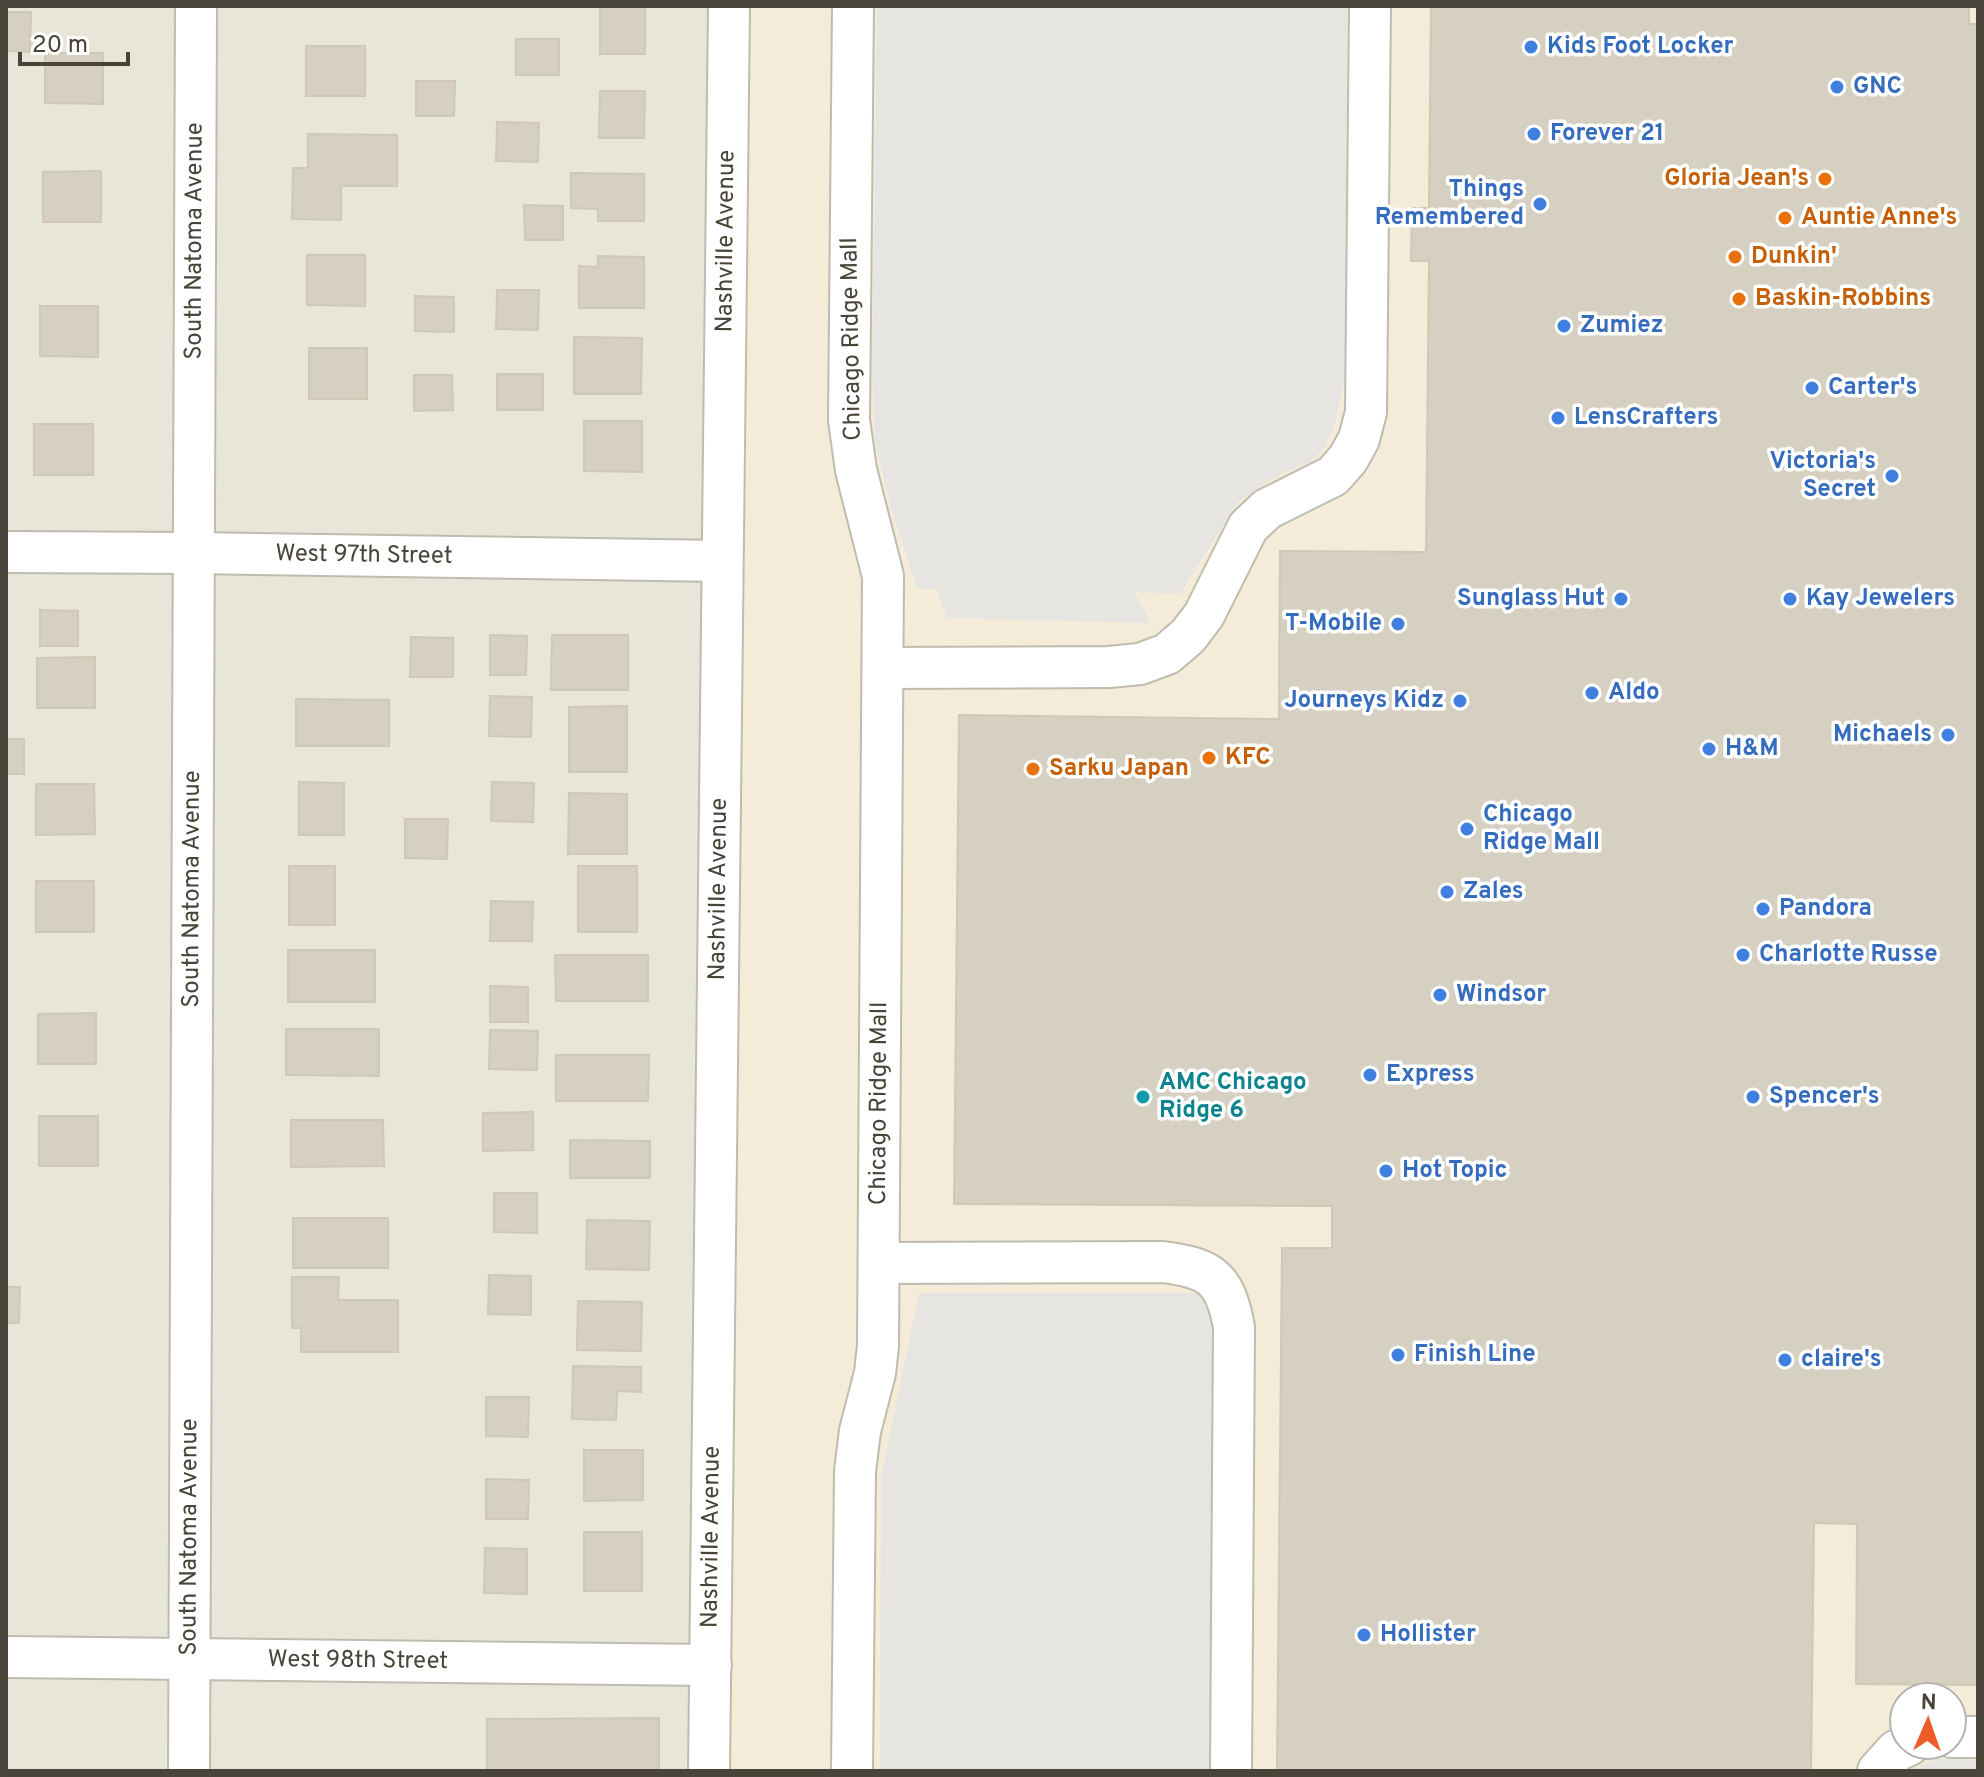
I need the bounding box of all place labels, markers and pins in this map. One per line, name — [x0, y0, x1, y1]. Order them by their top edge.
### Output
place label: Kids Foot Locker — [1547, 32, 1734, 62]
marker: Kids Foot Locker — [1522, 38, 1540, 56]
place label: GNC — [1853, 72, 1902, 102]
marker: GNC — [1828, 78, 1846, 96]
place label: Forever 21 — [1550, 119, 1664, 149]
marker: Forever 21 — [1525, 125, 1543, 143]
place label: Gloria Jean's — [1664, 164, 1809, 194]
marker: Gloria Jean's — [1816, 170, 1834, 188]
place label: Things Remembered — [1375, 175, 1524, 233]
marker: Things Remembered — [1531, 195, 1549, 213]
place label: Auntie Anne's — [1801, 203, 1957, 233]
marker: Auntie Anne's — [1776, 209, 1794, 227]
place label: Dunkin' — [1751, 242, 1837, 272]
marker: Dunkin' — [1726, 248, 1744, 266]
place label: Baskin-Robbins — [1755, 284, 1931, 314]
marker: Baskin-Robbins — [1730, 290, 1748, 308]
place label: Zumiez — [1580, 311, 1663, 341]
marker: Zumiez — [1555, 317, 1573, 335]
place label: Carter's — [1828, 373, 1917, 403]
marker: Carter's — [1803, 379, 1821, 397]
place label: LensCrafters — [1574, 403, 1718, 433]
marker: LensCrafters — [1549, 409, 1567, 427]
place label: Victoria's Secret — [1770, 447, 1876, 505]
marker: Victoria's Secret — [1883, 467, 1901, 485]
place label: Sunglass Hut — [1457, 584, 1605, 614]
place label: Kay Jewelers — [1806, 584, 1955, 614]
marker: Sunglass Hut — [1612, 590, 1630, 608]
marker: Kay Jewelers — [1781, 590, 1799, 608]
place label: T-Mobile — [1285, 609, 1382, 639]
marker: T-Mobile — [1389, 615, 1407, 633]
place label: Aldo — [1608, 678, 1660, 708]
marker: Aldo — [1583, 684, 1601, 702]
place label: Journeys Kidz — [1284, 686, 1444, 716]
marker: Journeys Kidz — [1451, 692, 1469, 710]
place label: Michaels — [1833, 720, 1932, 750]
marker: Michaels — [1939, 726, 1957, 744]
place label: H&M — [1725, 734, 1779, 764]
marker: H&M — [1700, 740, 1718, 758]
place label: KFC — [1225, 743, 1271, 773]
marker: KFC — [1200, 749, 1218, 767]
place label: Sarku Japan — [1049, 754, 1189, 784]
marker: Sarku Japan — [1024, 760, 1042, 778]
place label: Chicago Ridge Mall — [1483, 800, 1600, 858]
marker: Chicago Ridge Mall — [1458, 820, 1476, 838]
place label: Zales — [1463, 877, 1524, 907]
marker: Zales — [1438, 883, 1456, 901]
place label: Pandora — [1779, 894, 1872, 924]
marker: Pandora — [1754, 900, 1772, 918]
place label: Charlotte Russe — [1759, 940, 1938, 970]
marker: Charlotte Russe — [1734, 946, 1752, 964]
place label: Windsor — [1456, 980, 1546, 1010]
marker: Windsor — [1431, 986, 1449, 1004]
place label: Express — [1386, 1060, 1475, 1090]
marker: Express — [1361, 1066, 1379, 1084]
place label: AMC Chicago Ridge 6 — [1159, 1068, 1307, 1126]
place label: Spencer's — [1769, 1082, 1880, 1112]
marker: AMC Chicago Ridge 6 — [1134, 1088, 1152, 1106]
marker: Spencer's — [1744, 1088, 1762, 1106]
place label: Hot Topic — [1402, 1156, 1508, 1186]
marker: Hot Topic — [1377, 1162, 1395, 1180]
place label: Finish Line — [1414, 1340, 1536, 1370]
place label: claire's — [1801, 1345, 1882, 1375]
marker: Finish Line — [1389, 1346, 1407, 1364]
marker: claire's — [1776, 1351, 1794, 1369]
place label: Hollister — [1380, 1620, 1476, 1650]
marker: Hollister — [1355, 1626, 1373, 1644]

